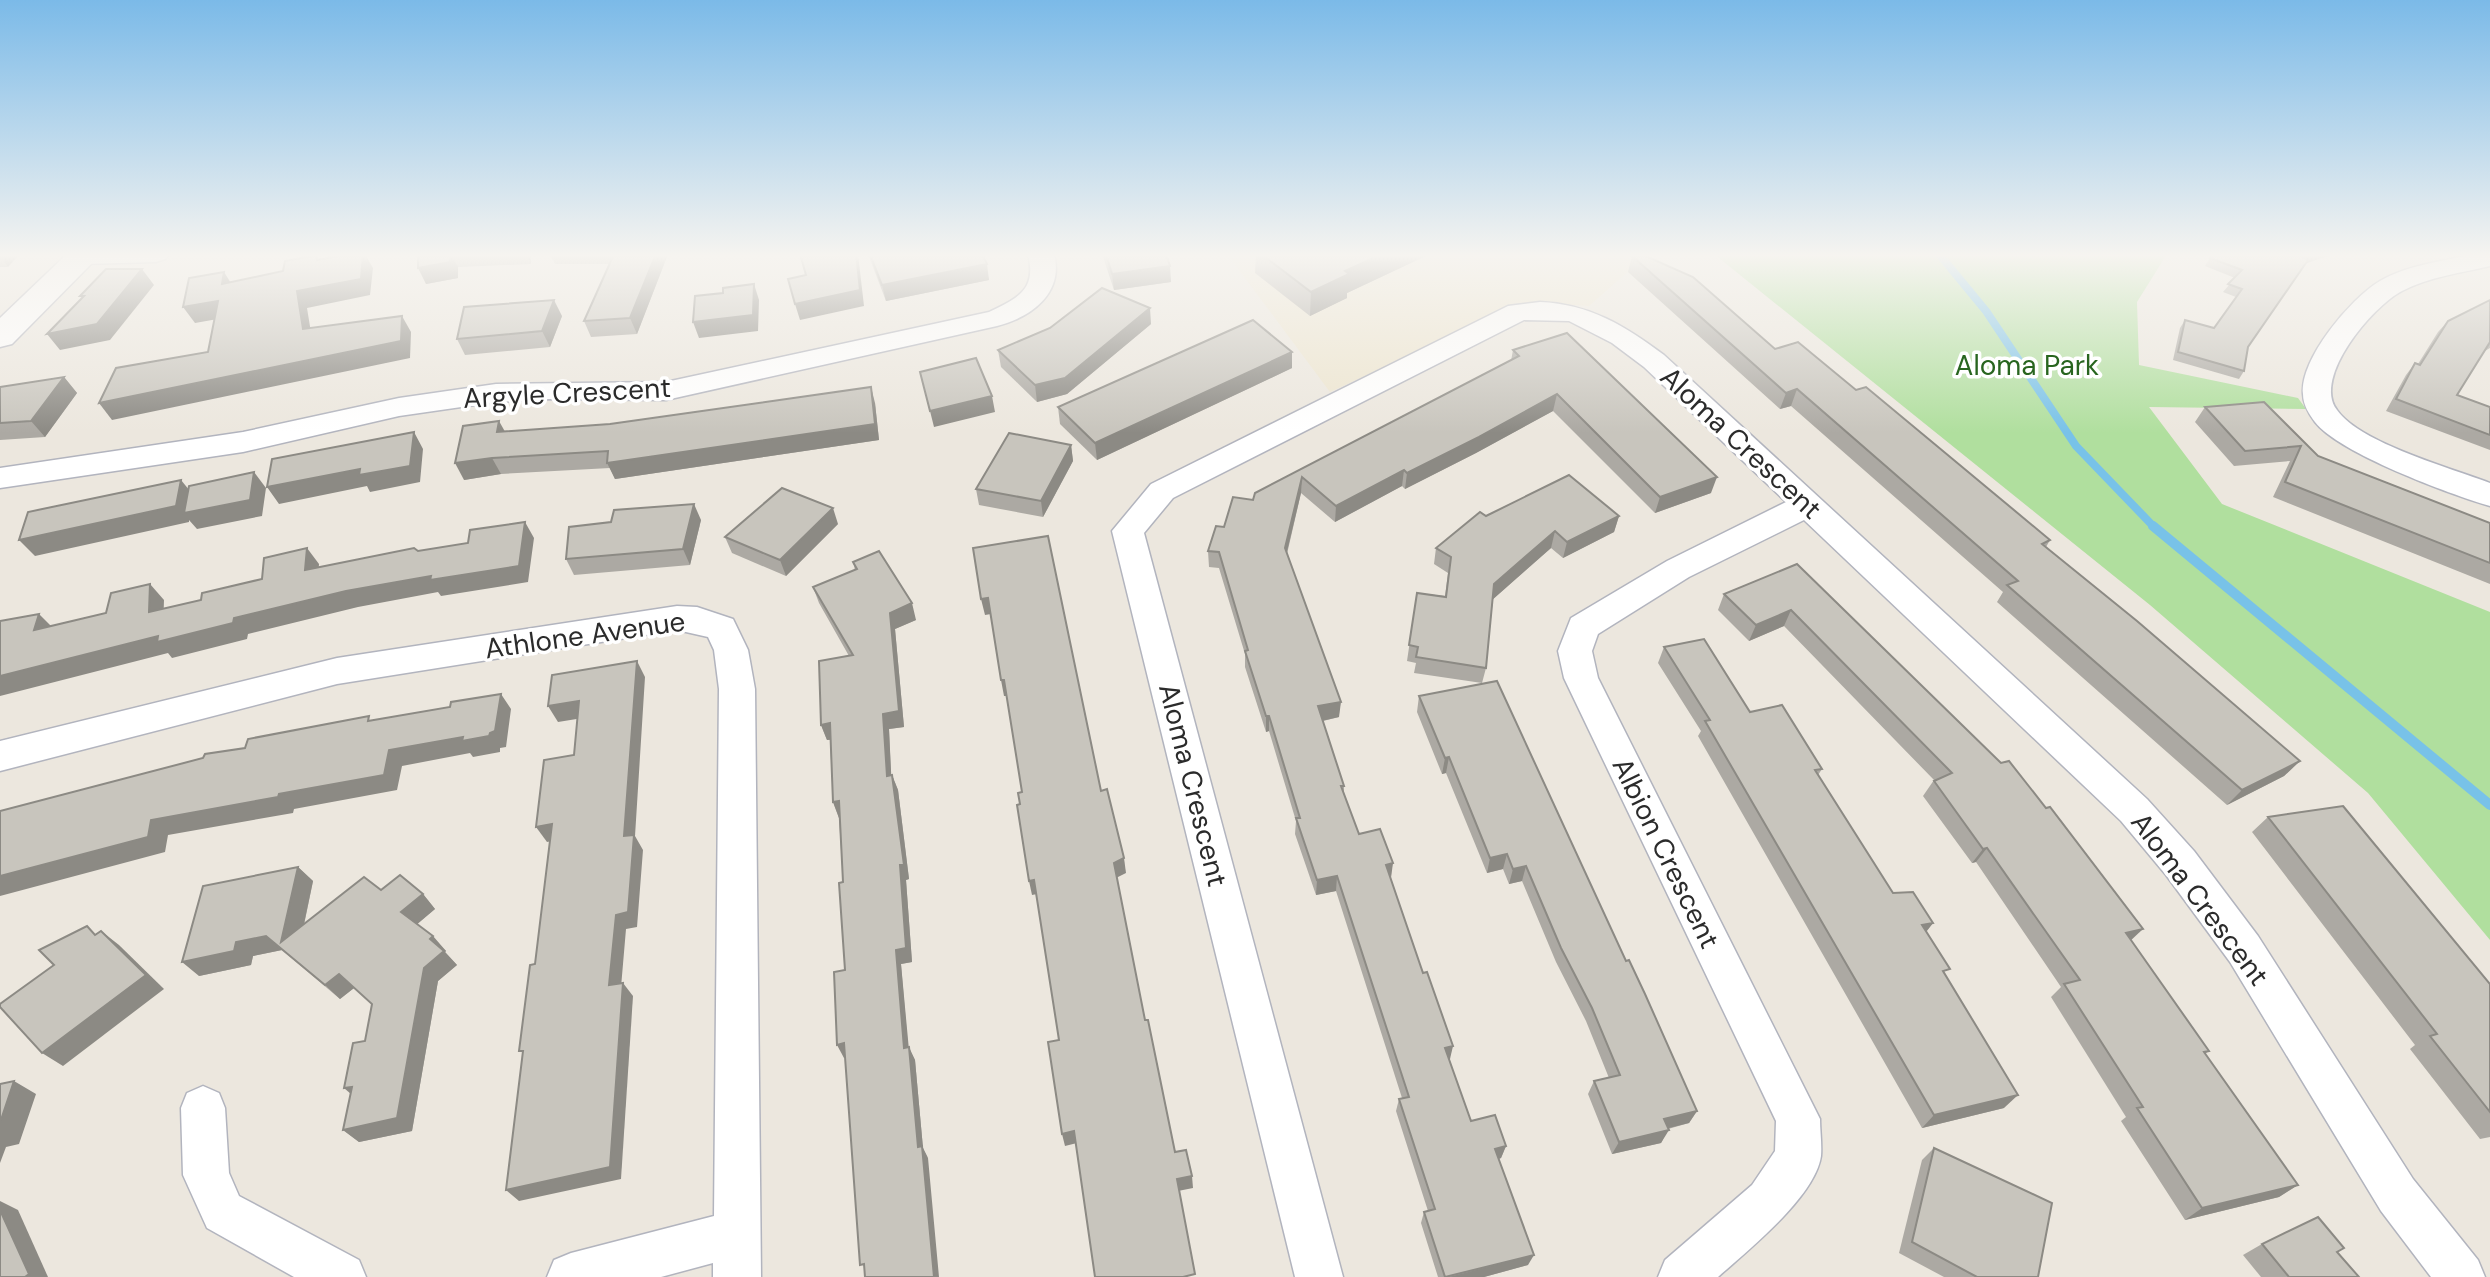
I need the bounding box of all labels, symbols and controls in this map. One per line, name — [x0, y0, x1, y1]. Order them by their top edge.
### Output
park label: Aloma Park — [1955, 347, 2099, 384]
street label: Aloma Crescent — [1652, 359, 1830, 527]
street label: Argyle Crescent — [462, 369, 672, 417]
street label: Athlone Avenue — [482, 603, 688, 667]
street label: Aloma Crescent — [1150, 680, 1236, 890]
street label: Albion Crescent — [1604, 751, 1728, 955]
street label: Aloma Crescent — [2123, 805, 2277, 993]

